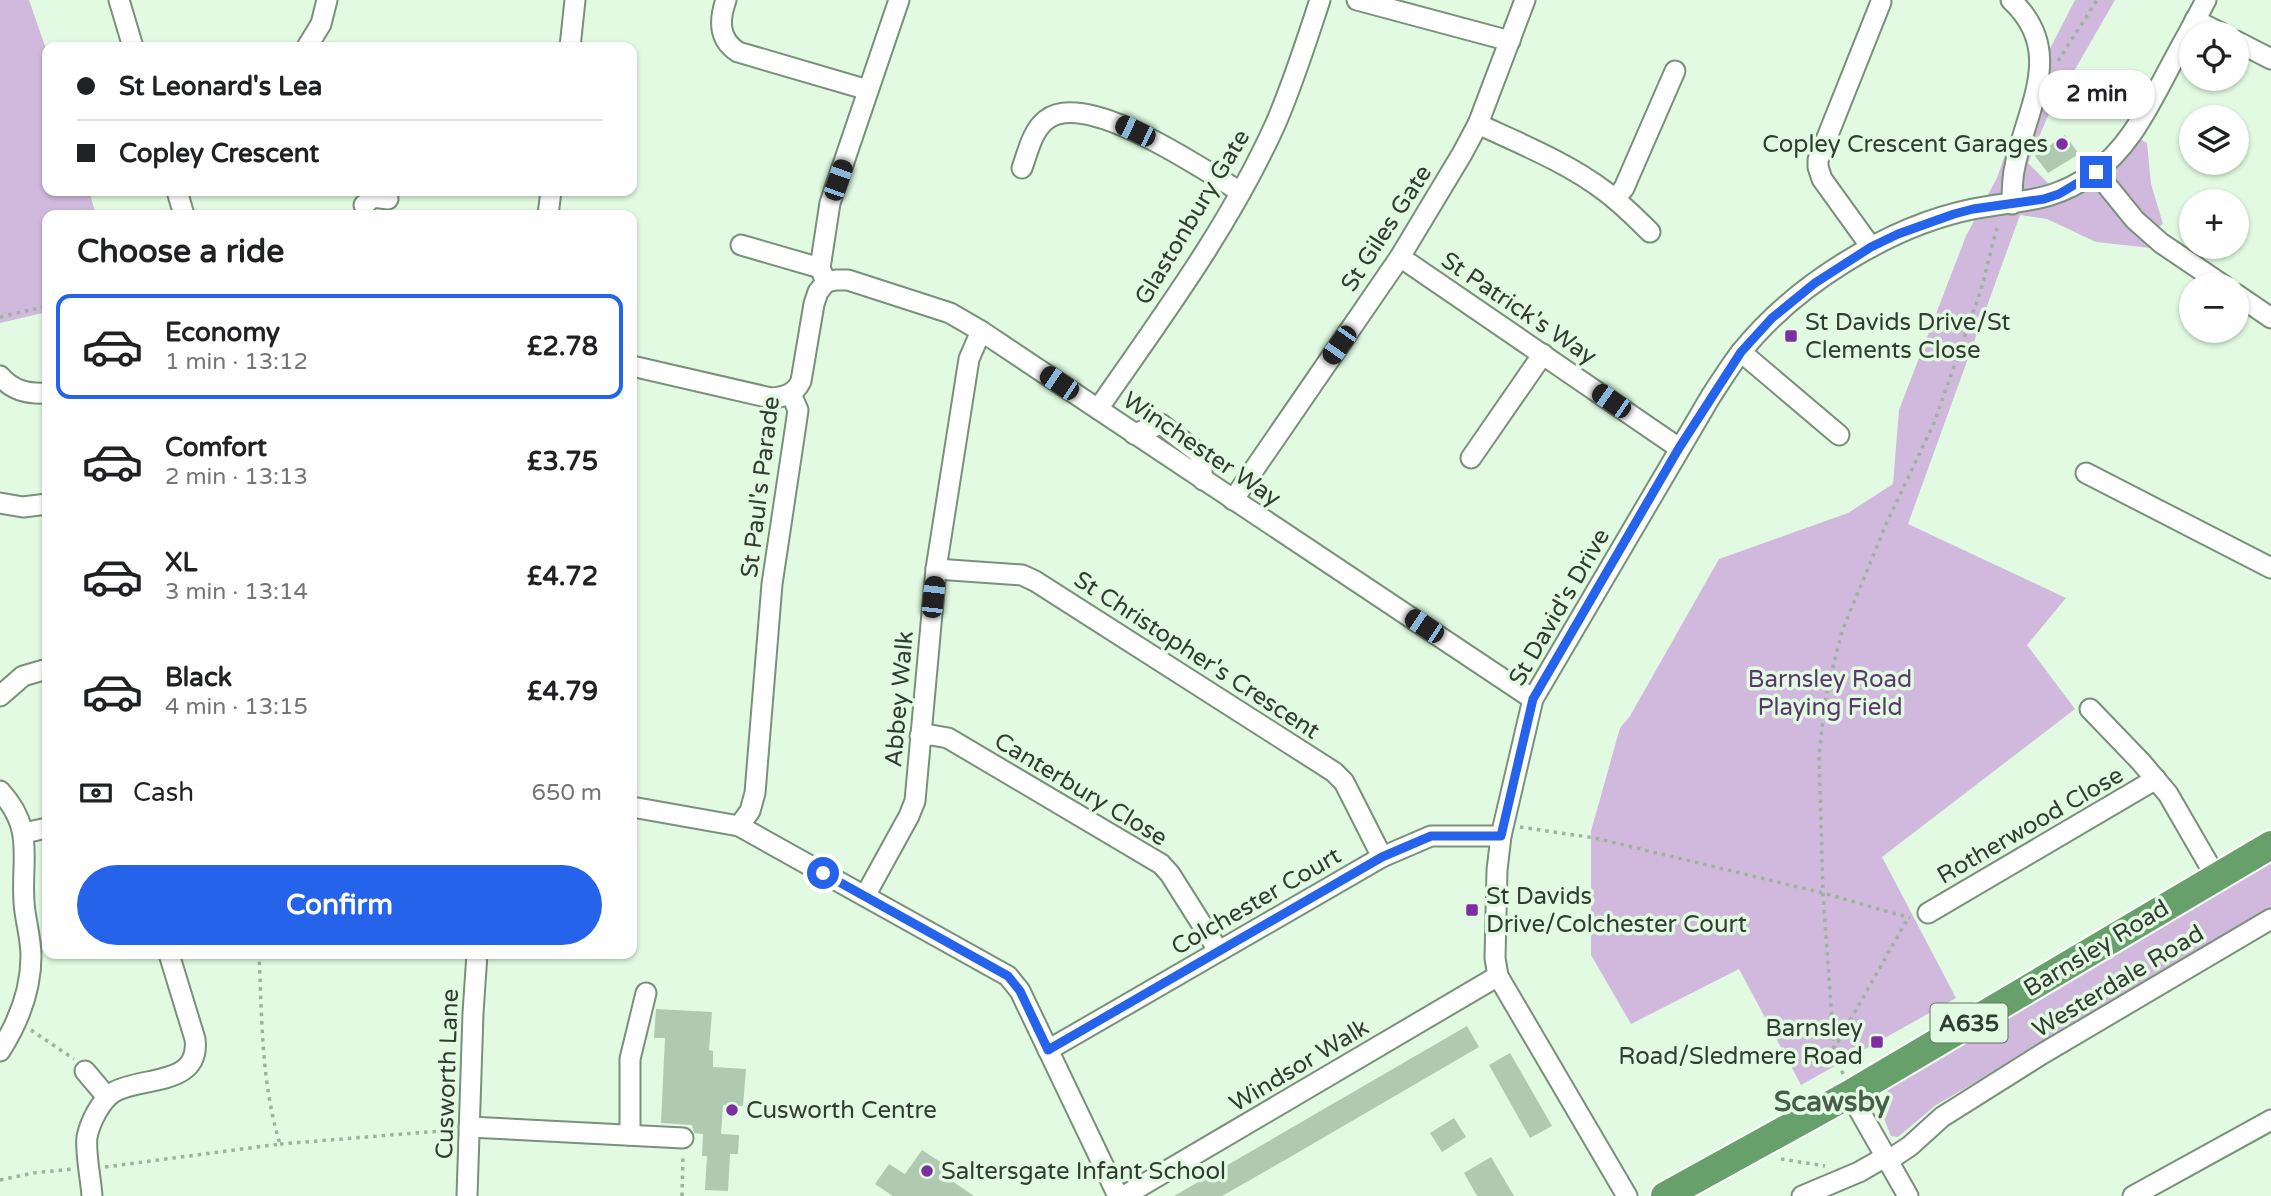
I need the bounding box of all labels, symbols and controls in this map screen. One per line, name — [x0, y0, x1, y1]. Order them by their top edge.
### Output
map controls — [2179, 21, 2249, 343]
button: locate — [2179, 21, 2249, 91]
text: St Leonard's Lea — [119, 71, 322, 102]
callout: 2 min — [2038, 71, 2154, 120]
text: 2 min — [2066, 80, 2128, 108]
button: layers — [2179, 105, 2249, 175]
car — [1112, 112, 1159, 150]
street label: Glastonbury Gate — [1129, 124, 1256, 310]
place label: Copley Crescent Garages — [1762, 130, 2048, 159]
marker: Copley Crescent Garages — [2054, 136, 2070, 152]
text: Copley Crescent — [119, 138, 319, 169]
route end — [2080, 156, 2112, 188]
car — [822, 157, 855, 203]
street label: St Giles Gate — [1335, 160, 1438, 297]
button: + — [2179, 189, 2249, 259]
text: Choose a ride — [77, 233, 284, 271]
street label: St Patrick's Way — [1436, 246, 1602, 371]
button: − — [2179, 273, 2249, 343]
place label: St Davids Drive/St Clements Close — [1805, 308, 2011, 365]
icon: car — [81, 315, 144, 378]
text: Economy — [165, 317, 280, 348]
car — [1319, 322, 1360, 368]
marker: St Davids Drive/St Clements Close — [1783, 328, 1799, 344]
text: £2.78 — [527, 331, 598, 362]
text: 1 min · 13:12 — [165, 348, 308, 376]
car — [1036, 363, 1083, 403]
car — [1588, 380, 1635, 422]
street label: Winchester Way — [1117, 386, 1286, 513]
street label: St Paul's Parade — [735, 395, 786, 579]
icon: car — [81, 430, 144, 493]
text: Comfort — [165, 432, 267, 463]
text: £3.75 — [527, 446, 598, 477]
text: 2 min · 13:13 — [165, 463, 308, 491]
street label: St David's Drive — [1503, 523, 1616, 691]
icon: car — [81, 545, 144, 608]
text: XL — [165, 547, 197, 578]
text: £4.72 — [527, 561, 598, 592]
street label: St Christopher's Crescent — [1068, 565, 1325, 746]
car — [921, 575, 946, 619]
text: 3 min · 13:14 — [165, 578, 308, 606]
car — [1401, 606, 1448, 646]
street label: Abbey Walk — [879, 630, 920, 768]
icon: car — [81, 660, 144, 723]
text: Black — [165, 662, 232, 693]
park label: Barnsley Road Playing Field — [1748, 665, 1912, 722]
text: £4.79 — [527, 676, 598, 707]
text: 4 min · 13:15 — [165, 693, 308, 721]
street label: Canterbury Close — [989, 726, 1173, 853]
street label: Rotherwood Close — [1932, 760, 2128, 890]
icon: cash — [77, 774, 115, 812]
text: Cash — [133, 777, 194, 808]
text: 650 m — [532, 779, 602, 807]
street label: Colchester Court — [1166, 841, 1346, 962]
route start — [807, 857, 839, 889]
button: Confirm — [77, 865, 602, 945]
place label: St Davids Drive/Colchester Court — [1486, 882, 1747, 939]
street label: Barnsley Road — [2018, 894, 2174, 1003]
marker: St Davids Drive/Colchester Court — [1464, 902, 1480, 918]
street label: Westerdale Road — [2027, 919, 2209, 1044]
street label: Cusworth Lane — [430, 988, 465, 1160]
road number: A635 — [1930, 1004, 2008, 1042]
street label: Windsor Walk — [1224, 1013, 1374, 1118]
place label: Barnsley Road/Sledmere Road — [1618, 1014, 1863, 1071]
marker: Barnsley Road/Sledmere Road — [1869, 1034, 1885, 1050]
district label: Scawsby — [1774, 1085, 1890, 1119]
place label: Cusworth Centre — [746, 1096, 937, 1125]
marker: Cusworth Centre — [724, 1102, 740, 1118]
place label: Saltersgate Infant School — [941, 1157, 1226, 1186]
marker: Saltersgate Infant School — [919, 1163, 935, 1179]

